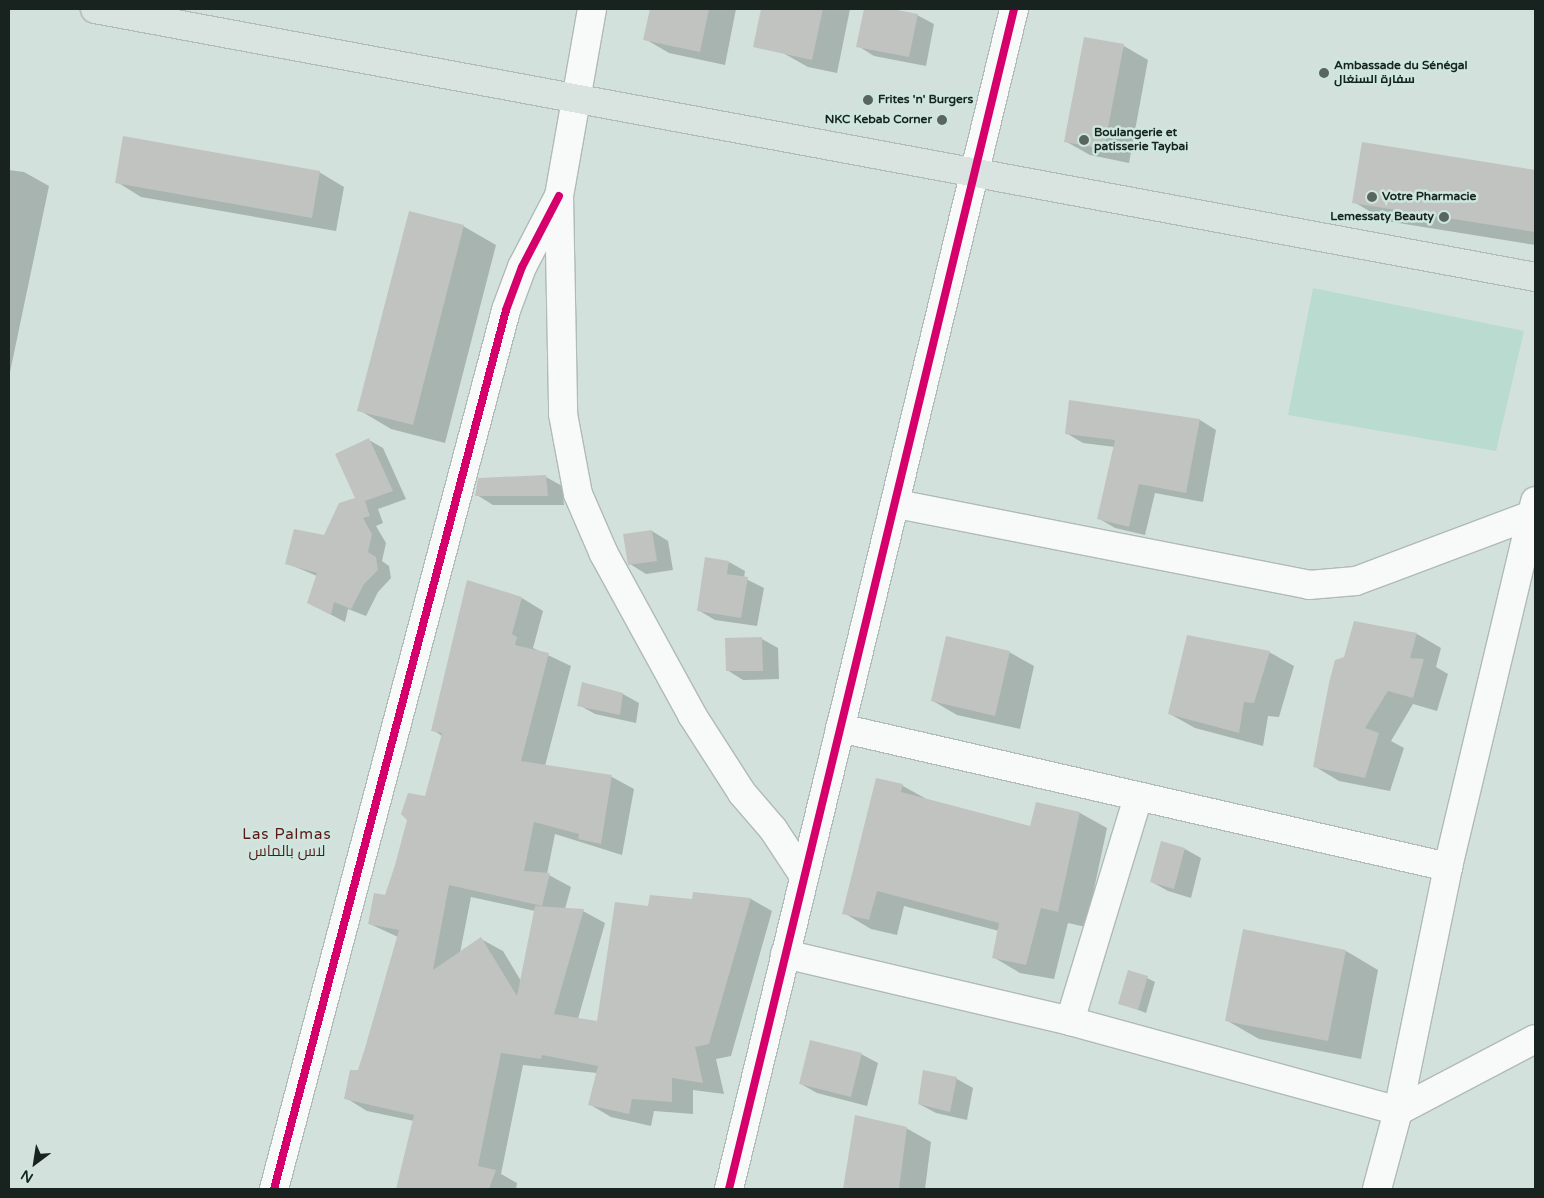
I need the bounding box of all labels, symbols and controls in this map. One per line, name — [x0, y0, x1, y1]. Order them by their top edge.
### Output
place label: Ambassade du Sénégal سفارة السنغال — [1334, 59, 1468, 87]
marker: Ambassade du Sénégal سفارة السنغال — [1318, 67, 1330, 79]
place label: Frites 'n' Burgers — [878, 93, 973, 107]
marker: Frites 'n' Burgers — [862, 94, 874, 106]
place label: NKC Kebab Corner — [825, 113, 932, 127]
marker: NKC Kebab Corner — [936, 114, 948, 126]
place label: Boulangerie et patisserie Taybai — [1094, 126, 1188, 154]
marker: Boulangerie et patisserie Taybai — [1078, 134, 1090, 146]
place label: Votre Pharmacie — [1382, 190, 1476, 204]
marker: Votre Pharmacie — [1366, 191, 1378, 203]
place label: Lemessaty Beauty — [1330, 210, 1434, 224]
marker: Lemessaty Beauty — [1438, 211, 1450, 223]
district label: Las Palmas لاس بالماس — [241, 825, 333, 860]
north arrow — [10, 1138, 60, 1188]
text: N — [18, 1166, 36, 1186]

